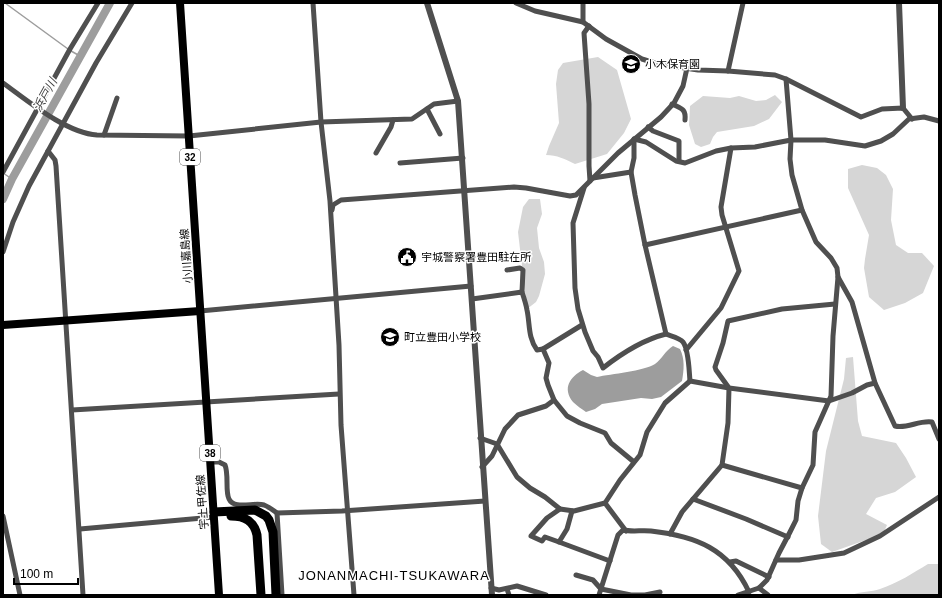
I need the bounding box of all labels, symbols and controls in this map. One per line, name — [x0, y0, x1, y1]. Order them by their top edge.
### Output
school or university icon: 小木保育園 — [620, 53, 642, 75]
place label: 小木保育園 — [645, 58, 700, 70]
water label: 浜戸川 — [30, 74, 61, 114]
road number: 32 — [180, 149, 200, 165]
street label: 小川嘉島線 — [178, 228, 194, 284]
public building icon: 宇城警察署豊田駐在所 — [396, 246, 418, 268]
place label: 宇城警察署豊田駐在所 — [421, 251, 532, 263]
school or university icon: 町立豊田小学校 — [379, 326, 401, 348]
place label: 町立豊田小学校 — [404, 331, 481, 343]
road number: 38 — [200, 445, 220, 461]
street label: 宇土甲佐線 — [194, 474, 210, 530]
scale bar — [14, 560, 78, 586]
text: 100 m — [20, 567, 53, 581]
district label: JONANMACHI-TSUKAWARA — [298, 568, 490, 583]

